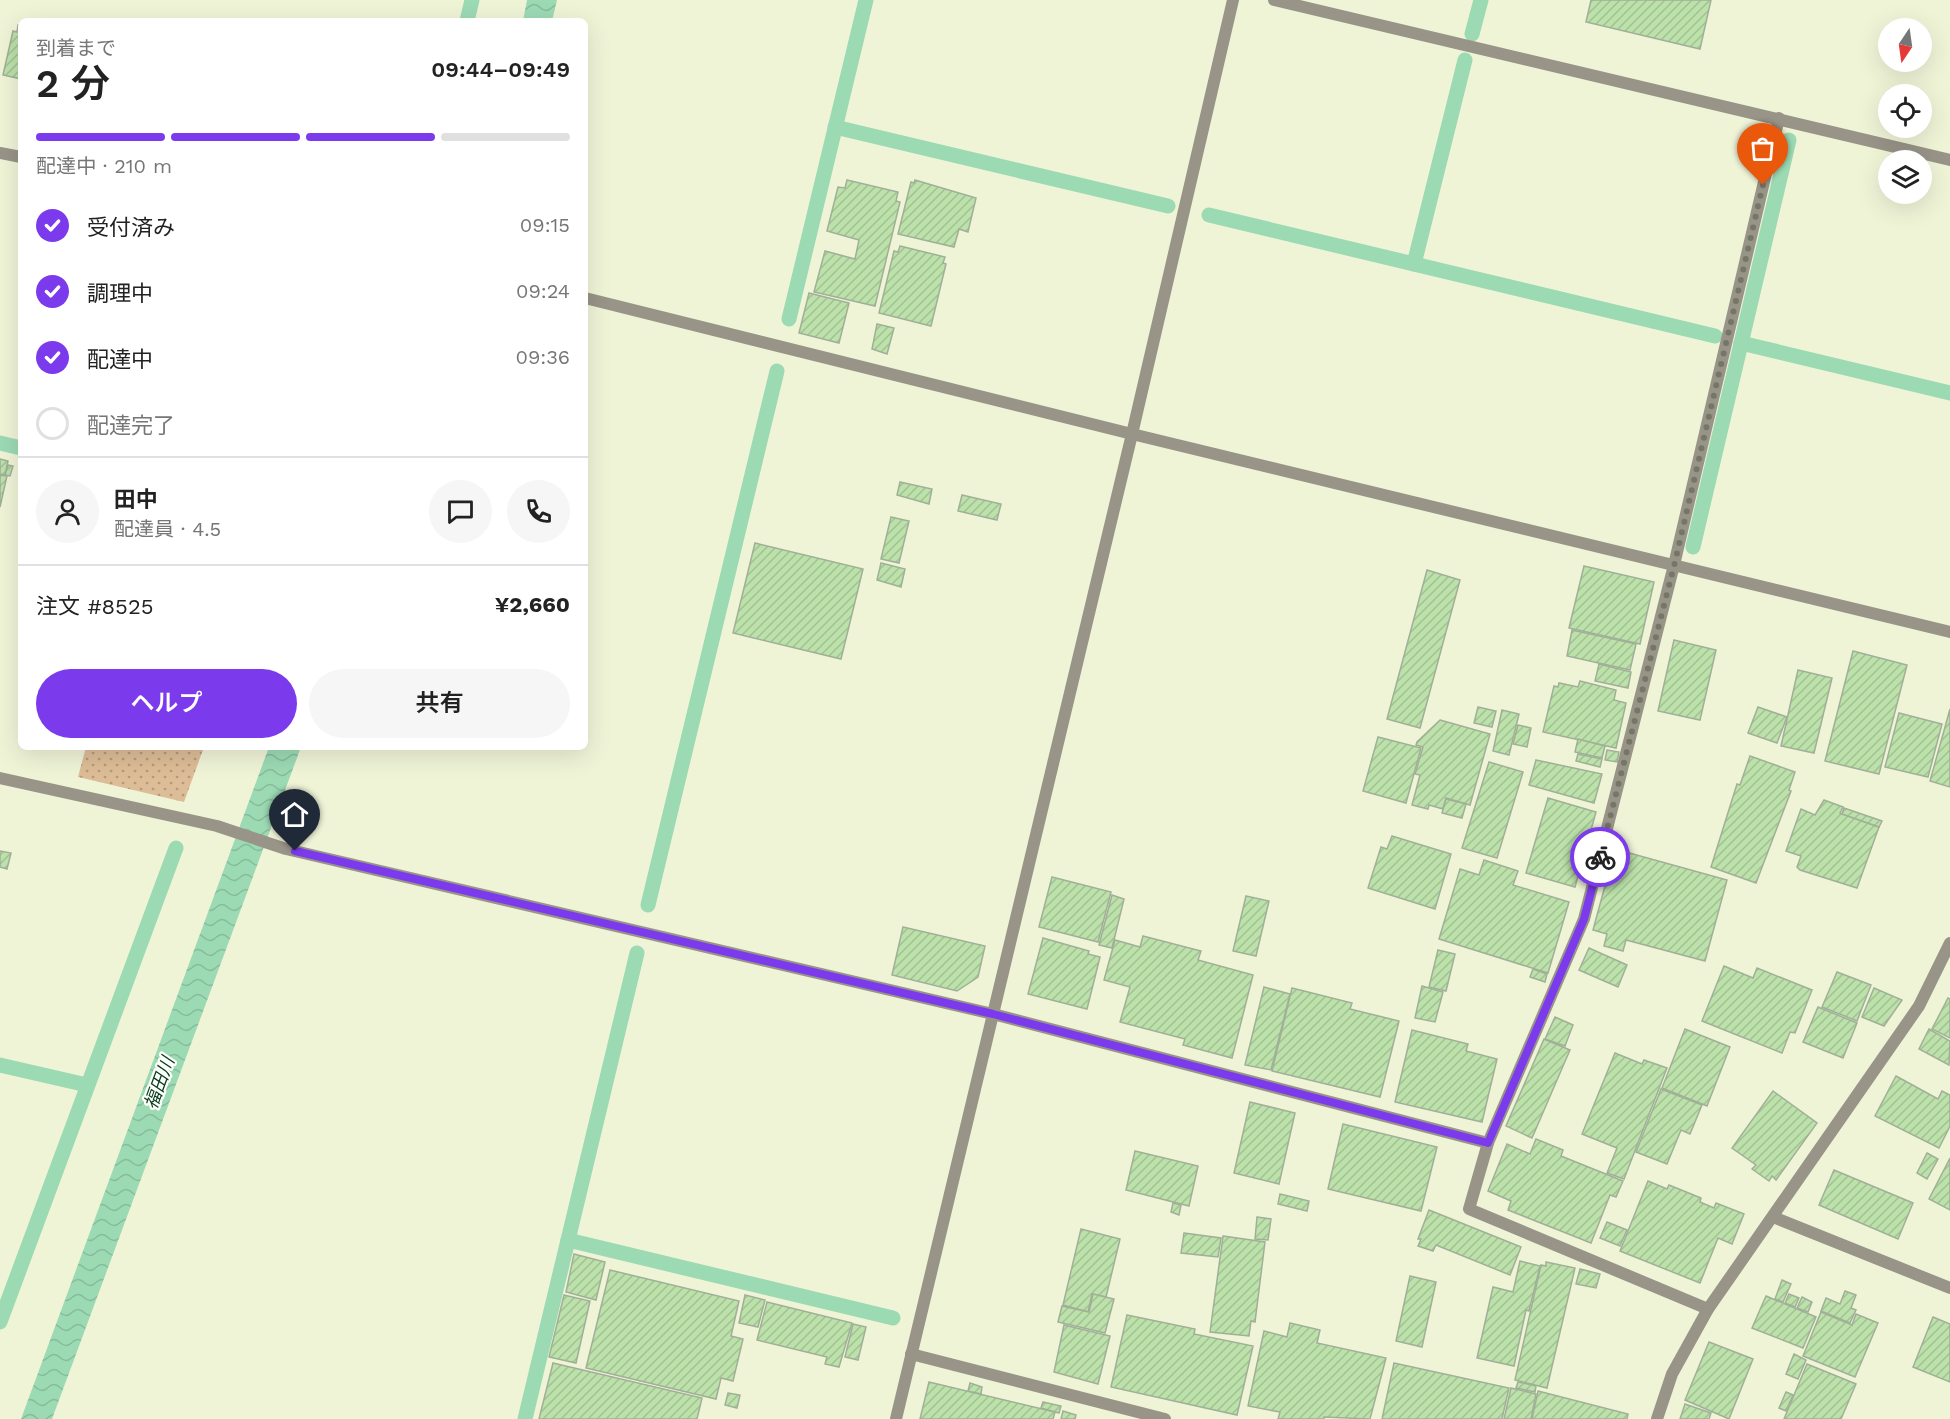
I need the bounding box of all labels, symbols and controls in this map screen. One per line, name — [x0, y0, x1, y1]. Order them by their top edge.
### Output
north arrow — [1878, 18, 1932, 72]
map controls — [1878, 18, 1932, 204]
text: 到着まで — [36, 36, 116, 60]
text: 09:44–09:49 — [431, 57, 570, 82]
text: 2 分 — [36, 61, 110, 106]
button: locate — [1878, 84, 1932, 138]
pin — [1737, 123, 1788, 185]
icon: bag — [1746, 132, 1779, 165]
button: layers — [1878, 150, 1932, 204]
text: 配達中 · 210 m — [36, 154, 172, 178]
icon: check — [36, 209, 69, 242]
text: 09:15 — [520, 213, 570, 237]
text: 受付済み — [87, 215, 175, 240]
icon: check — [36, 275, 69, 308]
text: 09:24 — [516, 279, 570, 303]
text: 調理中 — [87, 281, 153, 306]
icon: check — [36, 341, 69, 374]
text: 09:36 — [515, 345, 570, 369]
text: 配達中 — [87, 347, 153, 372]
text: 配達完了 — [87, 413, 175, 438]
button: person — [36, 480, 99, 543]
button: chat — [429, 480, 492, 543]
button: phone — [507, 480, 570, 543]
text: 田中 — [114, 487, 158, 512]
text: 配達員 · 4.5 — [114, 517, 221, 541]
text: ¥2,660 — [495, 592, 570, 617]
text: 注文 #8525 — [36, 594, 154, 619]
button: ヘルプ — [36, 669, 297, 738]
button: 共有 — [309, 669, 570, 738]
pin — [269, 789, 320, 851]
icon: home — [278, 798, 311, 831]
courier — [1570, 827, 1630, 887]
icon: bike — [1584, 841, 1617, 874]
water label: 福田川 — [140, 1052, 179, 1112]

